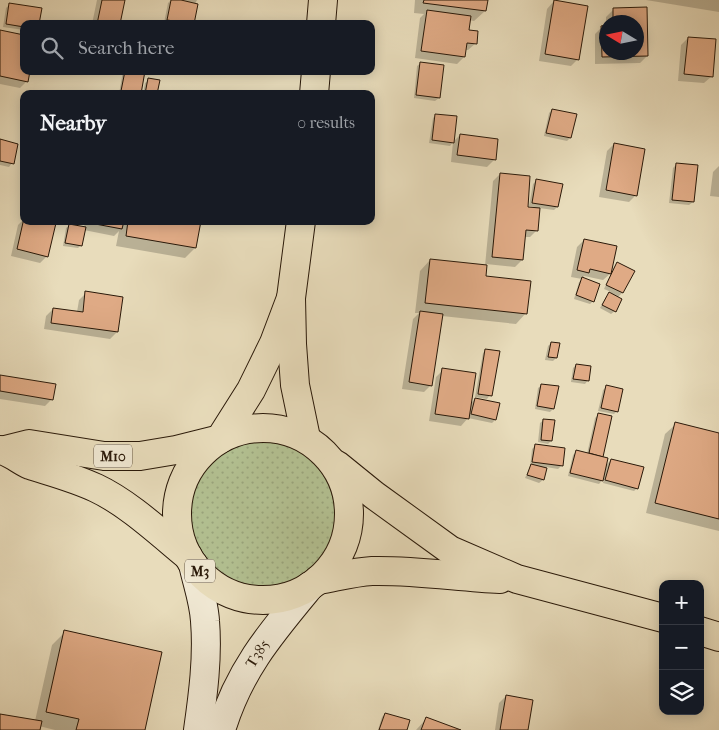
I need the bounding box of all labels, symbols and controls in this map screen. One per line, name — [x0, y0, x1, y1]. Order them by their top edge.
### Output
north arrow — [599, 15, 644, 60]
search box — [20, 20, 375, 75]
icon: search — [38, 34, 66, 62]
text: Search here — [78, 37, 174, 59]
text: Nearby — [40, 111, 106, 135]
text: 0 results — [297, 113, 355, 132]
road number: M10 — [94, 444, 132, 468]
road number: M3 — [185, 560, 215, 582]
map controls — [659, 580, 704, 715]
button: + — [659, 580, 704, 625]
button: − — [659, 625, 704, 670]
street label: T385 — [242, 636, 273, 671]
button: layers — [659, 670, 704, 715]

